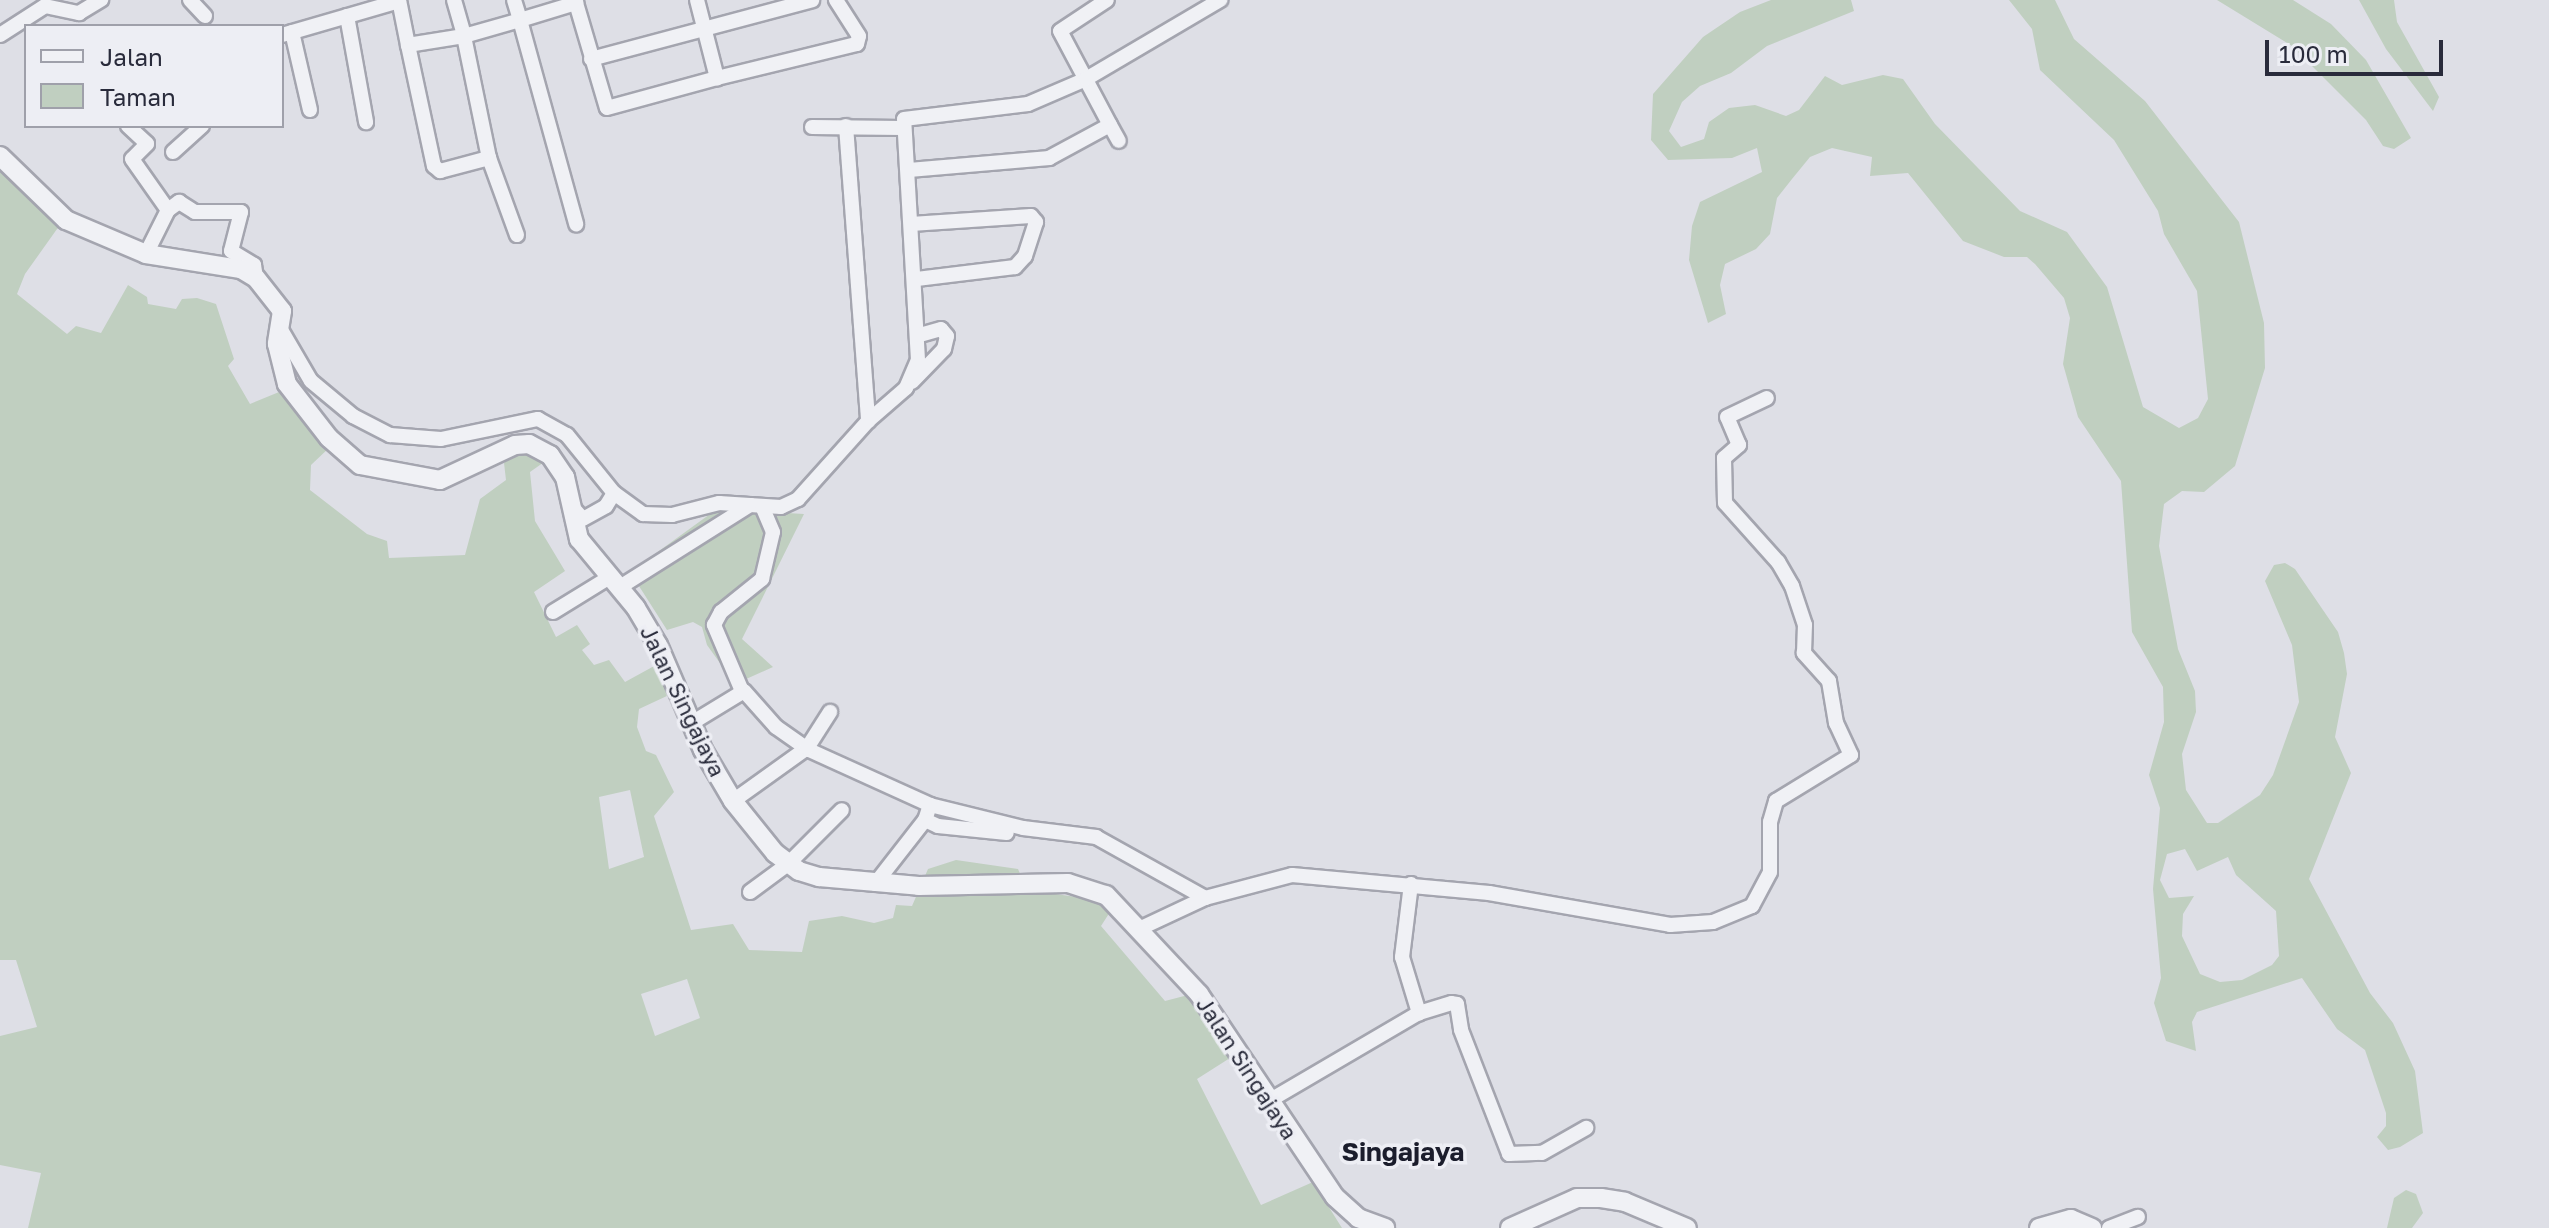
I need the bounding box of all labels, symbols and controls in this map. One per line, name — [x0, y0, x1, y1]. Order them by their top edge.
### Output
legend — [24, 24, 284, 128]
scale bar — [2269, 24, 2447, 74]
text: 100 m — [2279, 39, 2348, 68]
text: Jalan — [100, 42, 163, 71]
text: Taman — [100, 82, 176, 111]
street label: Jalan Singajaya — [635, 621, 731, 781]
street label: Jalan Singajaya — [1191, 992, 1303, 1144]
district label: Singajaya — [1342, 1136, 1464, 1168]

